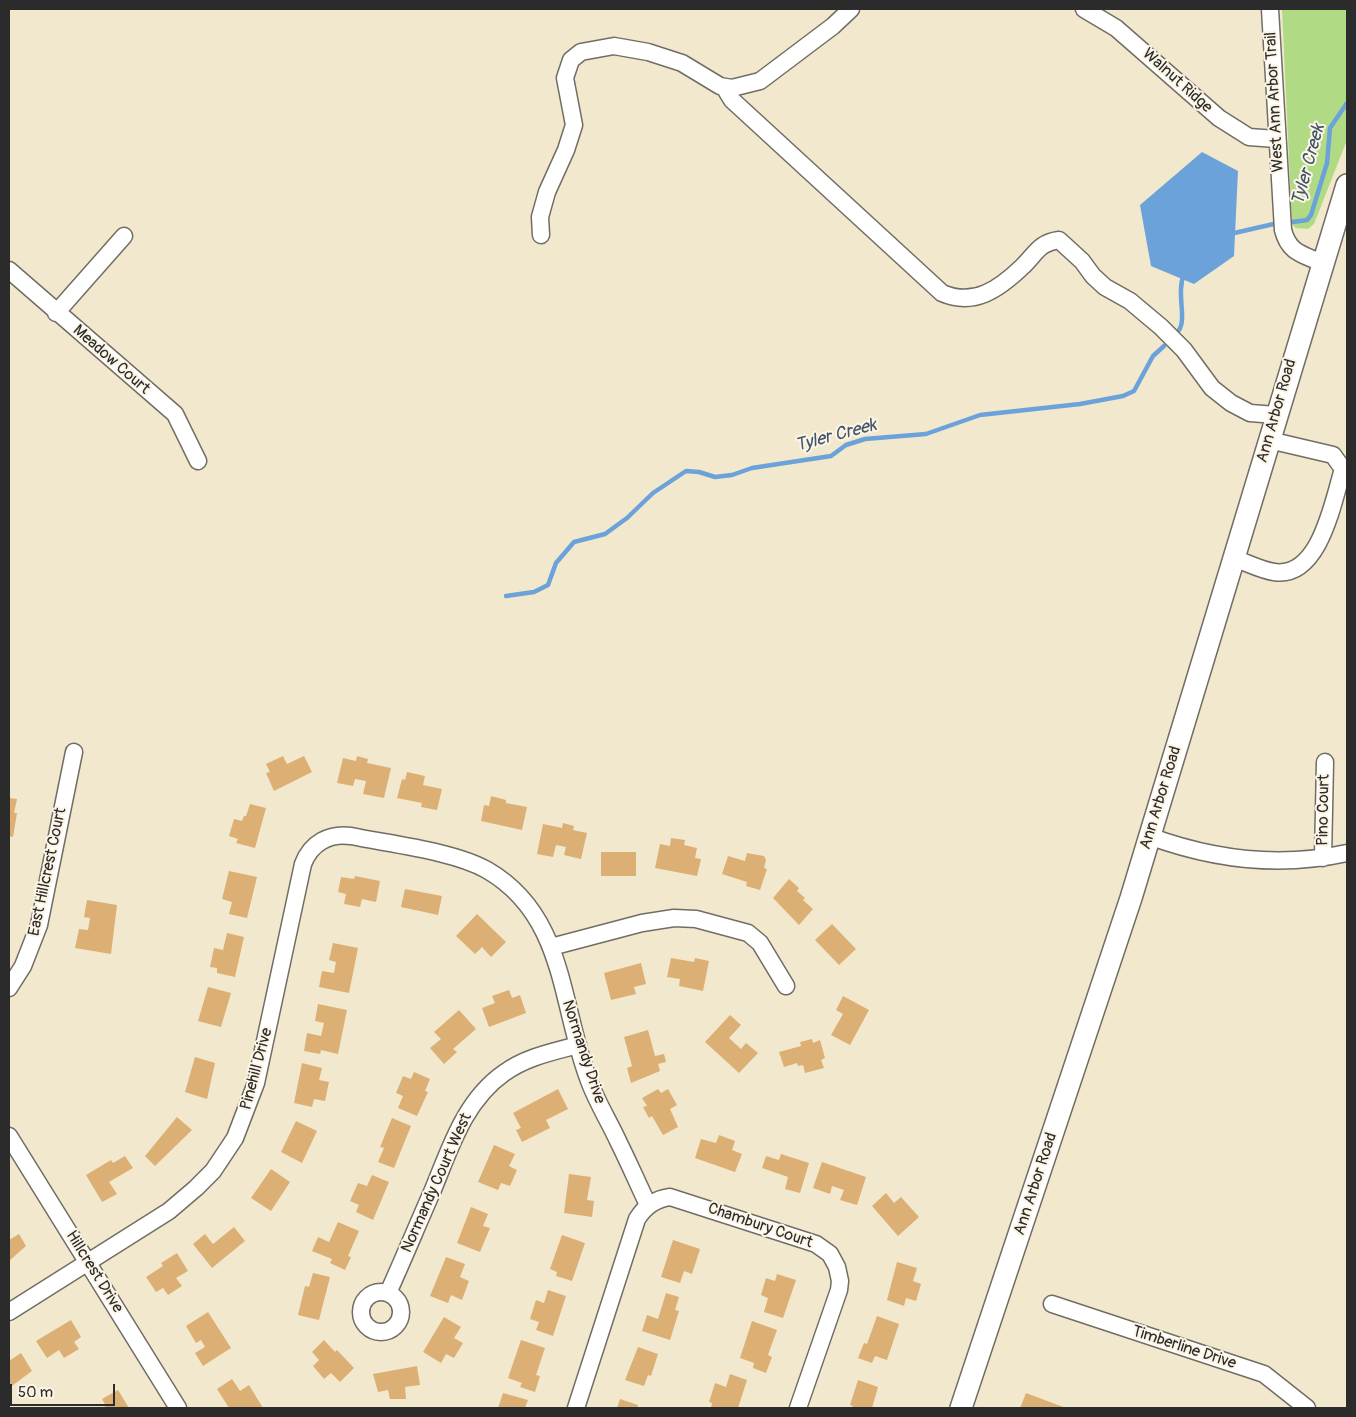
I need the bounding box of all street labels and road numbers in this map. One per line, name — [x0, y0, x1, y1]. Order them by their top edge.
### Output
street label: West Ann Arbor Trail — [1262, 31, 1288, 173]
street label: Walnut Ridge — [1138, 45, 1216, 117]
street label: Meadow Court — [69, 321, 153, 399]
street label: Ann Arbor Road — [1253, 357, 1301, 465]
street label: Ann Arbor Road — [1136, 744, 1186, 852]
street label: Pino Court — [1314, 774, 1334, 846]
street label: East Hillcrest Court — [25, 806, 71, 938]
street label: Normandy Drive — [557, 998, 609, 1106]
street label: Pinehill Drive — [237, 1026, 277, 1112]
street label: Normandy Court West — [398, 1110, 476, 1256]
street label: Ann Arbor Road — [1010, 1130, 1062, 1238]
street label: Chambury Court — [705, 1199, 815, 1253]
street label: Hillcrest Drive — [61, 1227, 127, 1317]
street label: Timberline Drive — [1130, 1322, 1238, 1374]

